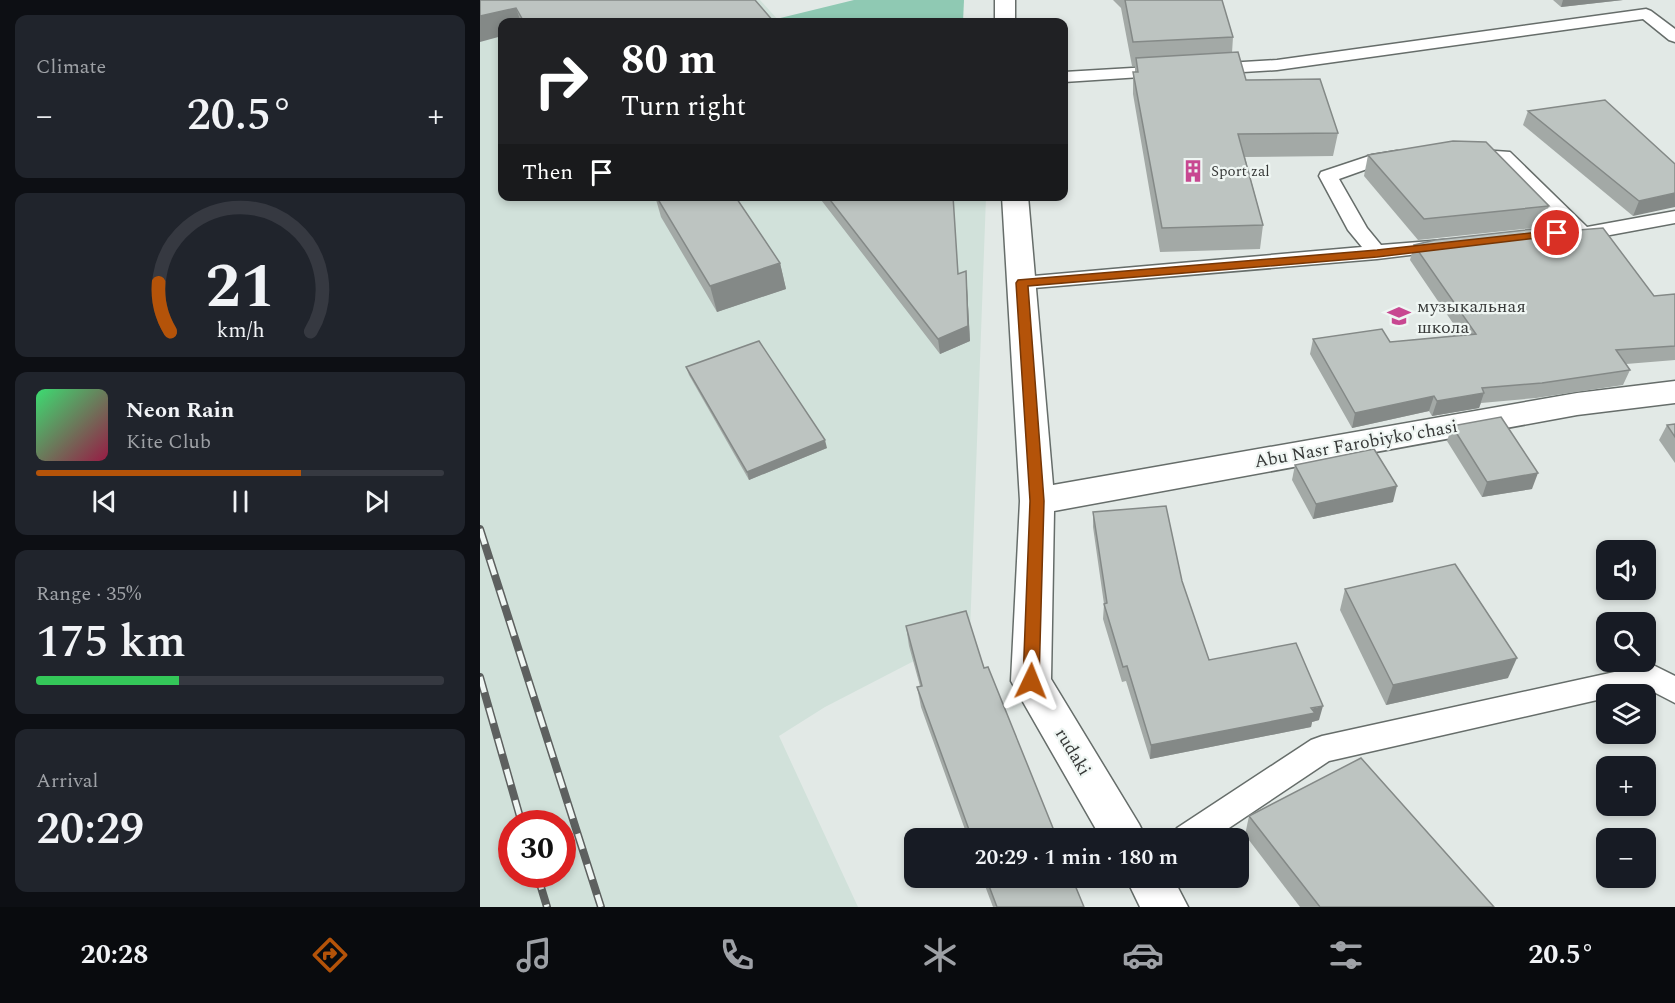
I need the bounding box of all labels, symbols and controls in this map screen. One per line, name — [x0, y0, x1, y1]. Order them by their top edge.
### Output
text: 80 m — [621, 29, 716, 92]
icon: right — [522, 42, 600, 120]
text: Climate — [36, 52, 106, 82]
text: 20.5° — [187, 81, 293, 150]
text: Turn right — [621, 86, 746, 128]
text: − — [36, 91, 53, 141]
text: + — [427, 91, 444, 141]
text: Then — [522, 156, 573, 189]
icon: arrive — [585, 156, 618, 189]
building icon: Sport zal — [1180, 158, 1206, 184]
place label: Sport zal — [1211, 160, 1270, 183]
pin — [1531, 207, 1582, 258]
icon: arrive — [1540, 216, 1573, 249]
text: 21 — [205, 240, 275, 335]
place label: музыкальная школа — [1417, 293, 1526, 341]
school or university icon: музыкальная школа — [1386, 303, 1412, 329]
text: km/h — [216, 315, 264, 348]
text: Neon Rain — [126, 394, 234, 427]
street label: Abu Nasr Farobiyko'chasi — [1252, 413, 1460, 475]
text: Kite Club — [126, 427, 211, 457]
icon: previous — [88, 485, 121, 518]
icon: pause — [224, 485, 257, 518]
icon: next — [360, 485, 393, 518]
map controls — [1596, 540, 1656, 888]
button: sound — [1596, 540, 1656, 600]
text: Range · 35% — [36, 579, 141, 609]
text: 175 km — [36, 608, 186, 677]
button: search — [1596, 612, 1656, 672]
position arrow — [999, 649, 1063, 713]
button: layers — [1596, 684, 1656, 744]
street label: rudaki — [1048, 723, 1098, 781]
button: + — [1596, 756, 1656, 816]
text: Arrival — [36, 766, 98, 796]
text: 20:29 — [36, 795, 144, 864]
speed limit sign: 30 — [498, 810, 576, 888]
button: − — [1596, 828, 1656, 888]
text: 20:29 · 1 min · 180 m — [975, 841, 1178, 874]
text: 20:28 — [81, 934, 148, 976]
icon: directions — [309, 934, 351, 976]
icon: music — [513, 934, 555, 976]
icon: phone — [716, 934, 758, 976]
icon: climate — [919, 934, 961, 976]
icon: car — [1122, 934, 1164, 976]
icon: filters — [1325, 934, 1367, 976]
text: 20.5° — [1528, 934, 1594, 976]

